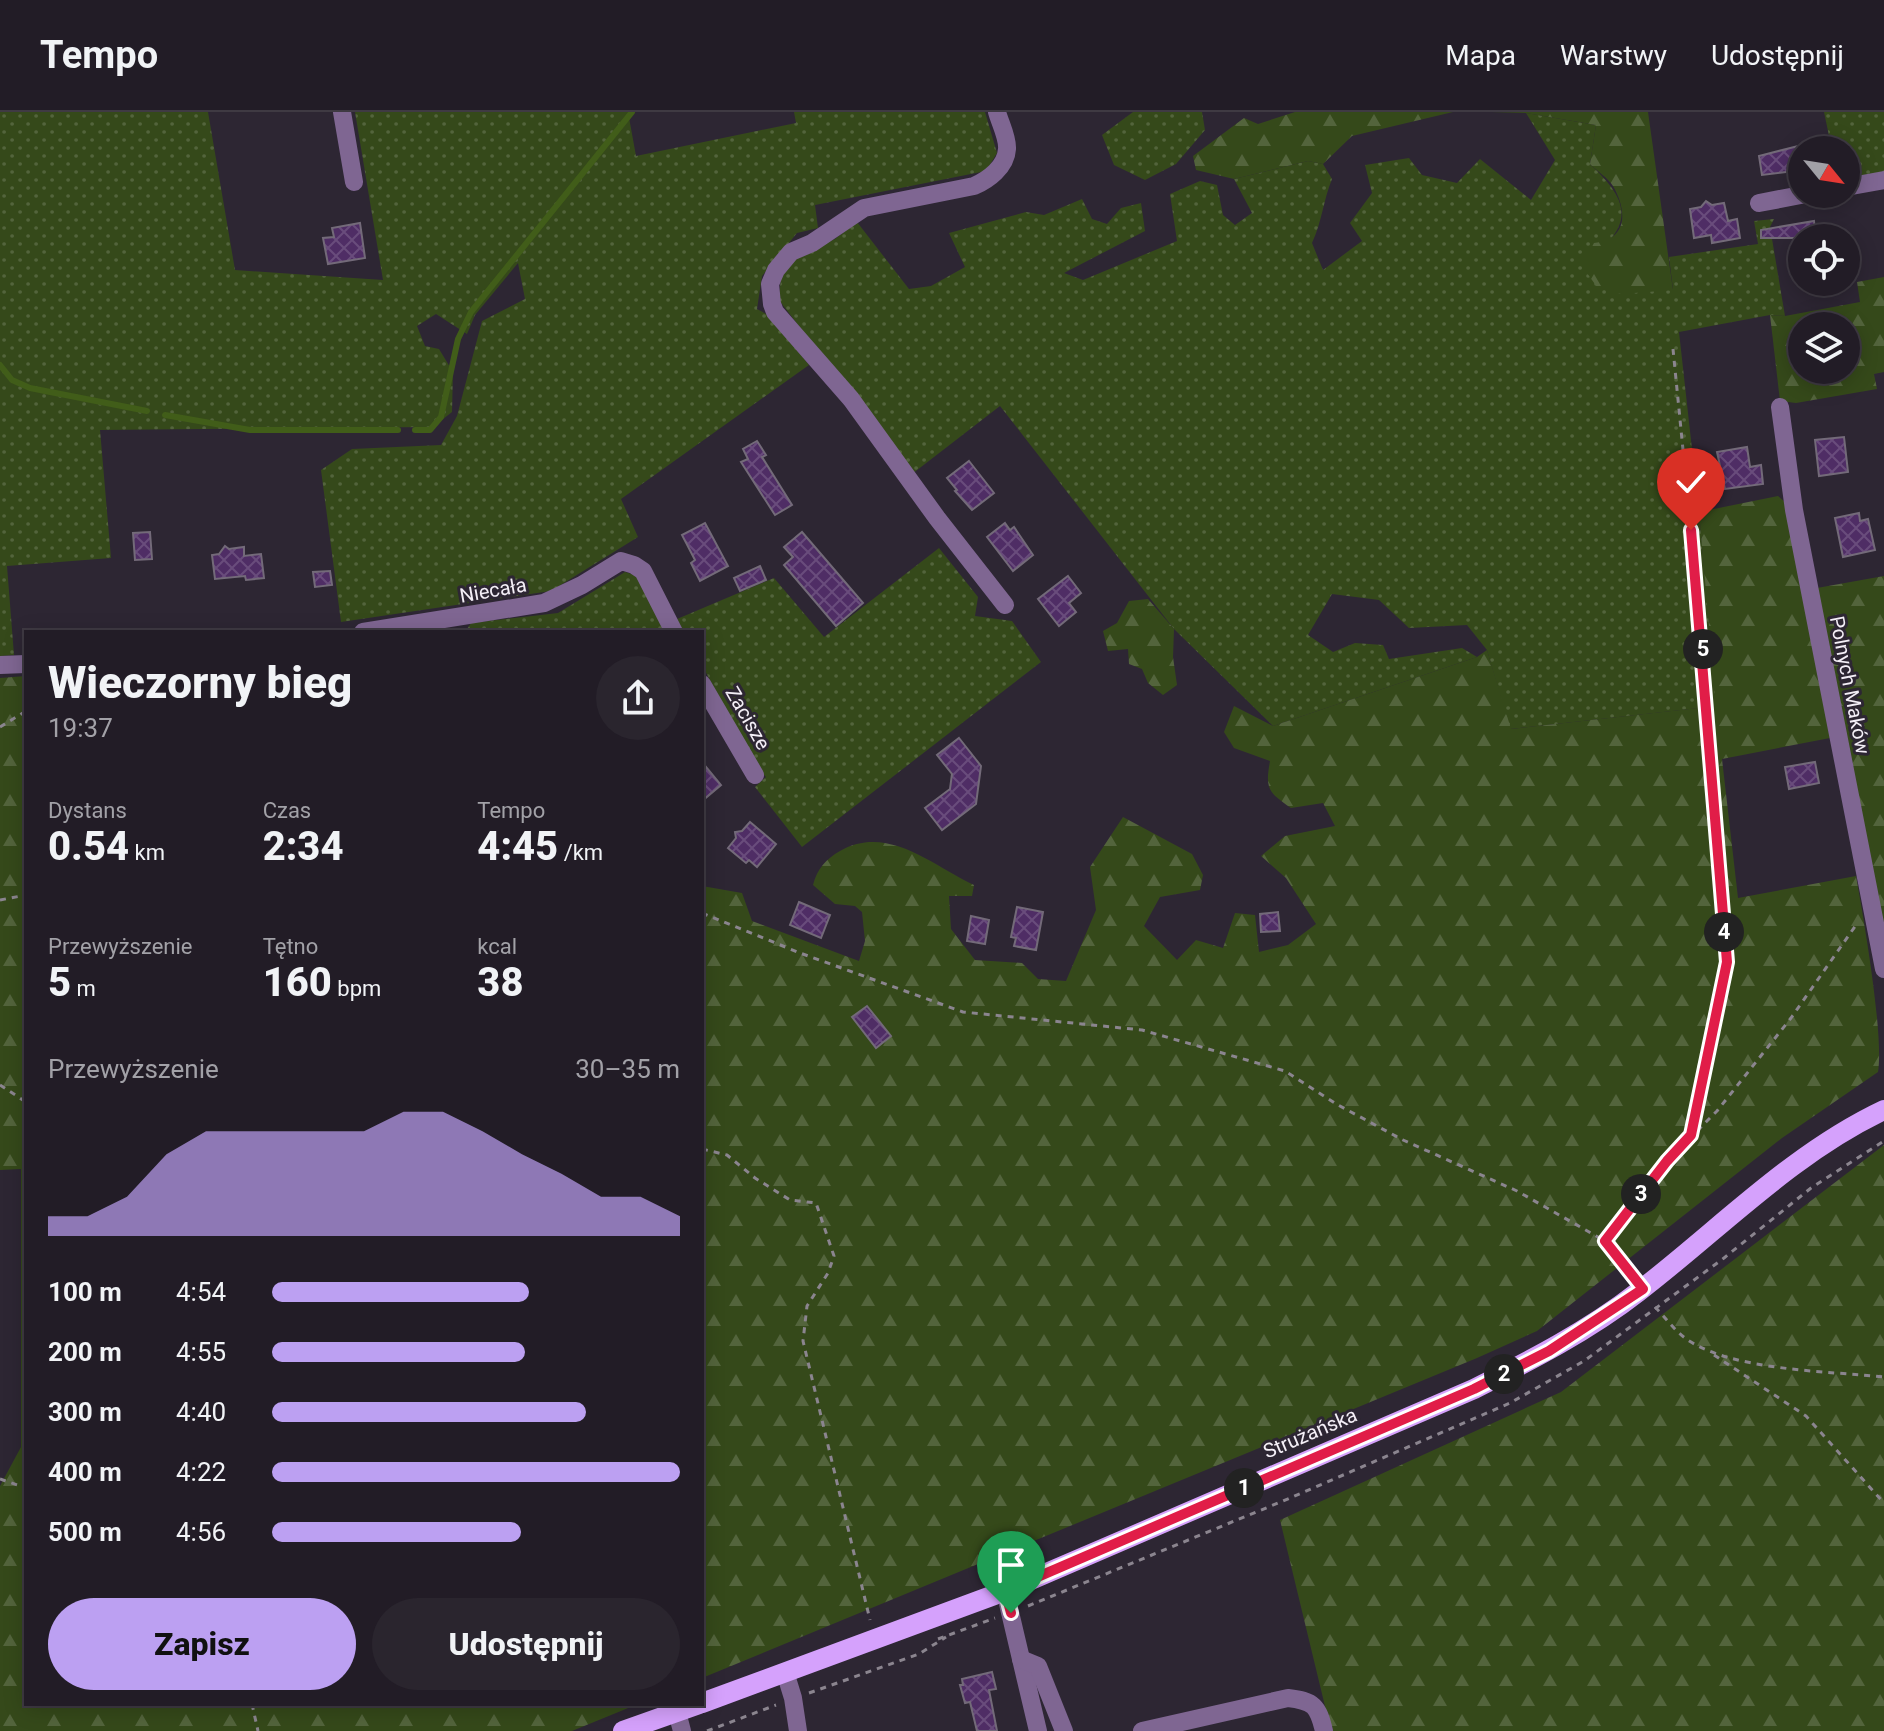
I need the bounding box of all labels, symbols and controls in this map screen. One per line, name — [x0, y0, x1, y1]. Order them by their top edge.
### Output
text: Tempo — [40, 33, 158, 77]
text: Mapa — [1445, 39, 1516, 72]
text: Warstwy — [1560, 39, 1667, 72]
text: Udostępnij — [1711, 39, 1844, 72]
north arrow — [1788, 136, 1860, 208]
map controls — [1788, 136, 1860, 384]
button: locate — [1788, 224, 1860, 296]
button: layers — [1788, 312, 1860, 384]
pin — [1657, 448, 1725, 530]
icon: check — [1669, 460, 1713, 504]
street label: Niecała — [458, 572, 528, 608]
street label: Polnych Maków — [1825, 614, 1875, 756]
pin: 5 — [1683, 629, 1723, 669]
text: 5 — [1697, 636, 1709, 661]
button: share — [596, 656, 680, 740]
text: Wieczorny bieg — [48, 657, 352, 709]
street label: Zacisze — [720, 682, 776, 754]
text: 19:37 — [48, 713, 113, 743]
text: Dystans — [48, 798, 127, 823]
text: Czas — [263, 798, 311, 823]
text: Tempo — [477, 798, 545, 823]
text: 0.54 — [48, 823, 129, 870]
text: 2:34 — [263, 823, 344, 870]
text: 4:45 — [477, 823, 558, 870]
text: km — [129, 840, 165, 865]
text: /km — [558, 840, 603, 865]
pin: 4 — [1704, 912, 1744, 952]
text: 4 — [1718, 919, 1730, 944]
text: Przewyższenie — [48, 934, 193, 959]
text: Tętno — [263, 934, 318, 959]
text: kcal — [477, 934, 517, 959]
text: 5 — [48, 959, 71, 1006]
text: 160 — [263, 959, 332, 1006]
text: 38 — [477, 959, 523, 1006]
text: m — [71, 976, 96, 1001]
text: bpm — [332, 976, 381, 1001]
text: Przewyższenie — [48, 1054, 219, 1084]
text: 30–35 m — [575, 1054, 680, 1084]
pin: 3 — [1621, 1174, 1661, 1214]
text: 3 — [1635, 1181, 1647, 1206]
text: 100 m — [48, 1277, 122, 1307]
text: 4:54 — [176, 1277, 226, 1307]
text: 200 m — [48, 1337, 122, 1367]
text: 4:55 — [176, 1337, 226, 1367]
pin: 2 — [1484, 1354, 1524, 1394]
text: 2 — [1498, 1361, 1510, 1386]
text: 300 m — [48, 1397, 122, 1427]
text: 4:40 — [176, 1397, 226, 1427]
street label: Strużańska — [1260, 1403, 1360, 1463]
text: 400 m — [48, 1457, 122, 1487]
text: 4:22 — [176, 1457, 226, 1487]
pin: 1 — [1224, 1468, 1264, 1508]
text: 1 — [1238, 1475, 1250, 1500]
text: 500 m — [48, 1517, 122, 1547]
text: 4:56 — [176, 1517, 226, 1547]
pin — [977, 1531, 1045, 1613]
icon: arrive — [989, 1543, 1033, 1587]
button: Zapisz — [48, 1598, 356, 1690]
button: Udostępnij — [372, 1598, 680, 1690]

